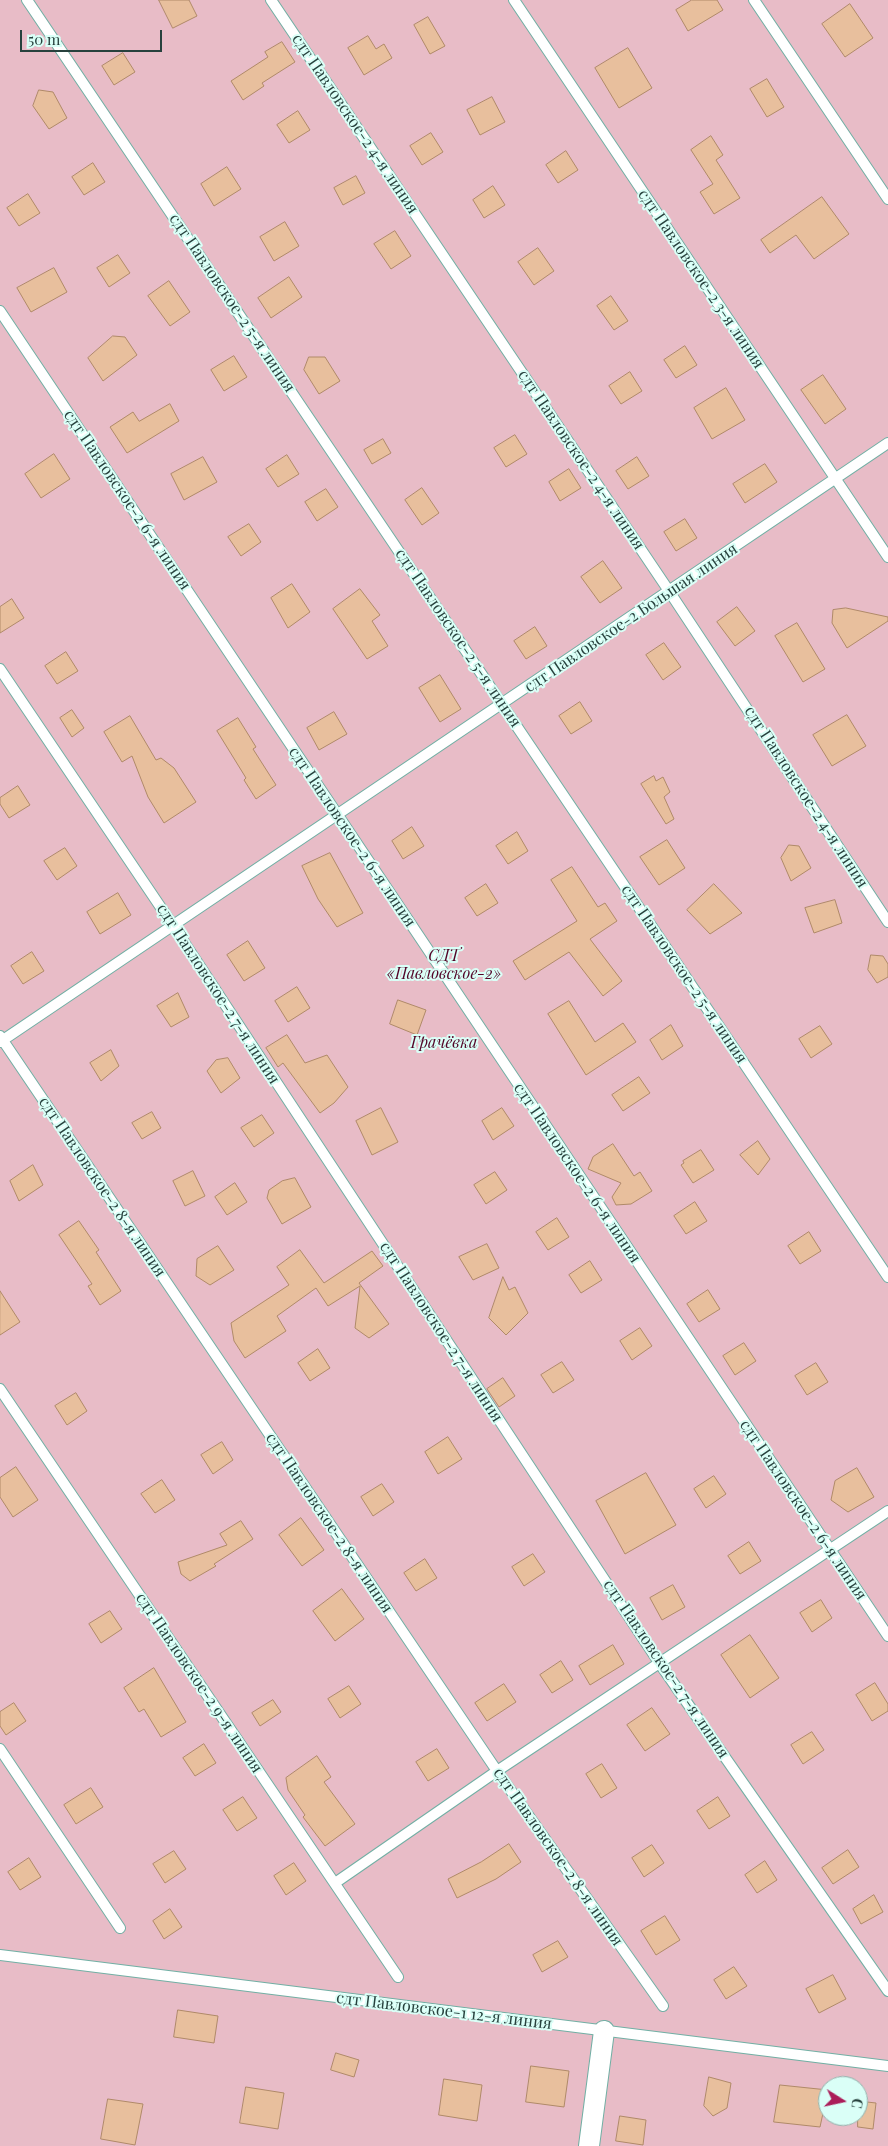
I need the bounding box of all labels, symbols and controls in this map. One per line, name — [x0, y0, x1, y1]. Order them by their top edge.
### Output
scale bar — [22, 20, 165, 52]
text: 50 m — [28, 29, 60, 49]
street label: сдт Павловское-2 4-я линия — [288, 30, 422, 218]
street label: сдт Павловское-2 3-я линия — [634, 186, 768, 372]
street label: сдт Павловское-2 5-я линия — [165, 210, 299, 396]
street label: сдт Павловское-2 4-я линия — [514, 366, 648, 554]
street label: сдт Павловское-2 6-я линия — [59, 406, 195, 594]
street label: сдт Павловское-2 Большая линия — [521, 539, 741, 697]
street label: сдт Павловское-2 5-я линия — [391, 545, 525, 731]
street label: сдт Павловское-2 4-я линия — [740, 703, 872, 891]
street label: сдт Павловское-2 6-я линия — [284, 743, 420, 931]
street label: сдт Павловское-2 5-я линия — [617, 881, 751, 1067]
street label: сдт Павловское-2 7-я линия — [152, 900, 284, 1088]
park label: СДТ «Павловское-2» — [387, 946, 501, 984]
park label: Грачёвка — [411, 1033, 477, 1053]
street label: сдт Павловское-2 6-я линия — [509, 1079, 645, 1267]
street label: сдт Павловское-2 8-я линия — [34, 1093, 170, 1281]
street label: сдт Павловское-2 7-я линия — [375, 1238, 507, 1426]
street label: сдт Павловское-2 6-я линия — [735, 1416, 871, 1604]
street label: сдт Павловское-2 8-я линия — [261, 1429, 397, 1617]
street label: сдт Павловское-2 7-я линия — [599, 1576, 733, 1762]
street label: сдт Павловское-2 9-я линия — [131, 1589, 267, 1777]
street label: сдт Павловское-2 8-я линия — [489, 1764, 627, 1950]
street label: сдт Павловское-1 12-я линия — [335, 1988, 553, 2034]
north arrow — [818, 2076, 868, 2126]
text: С — [847, 2097, 867, 2110]

